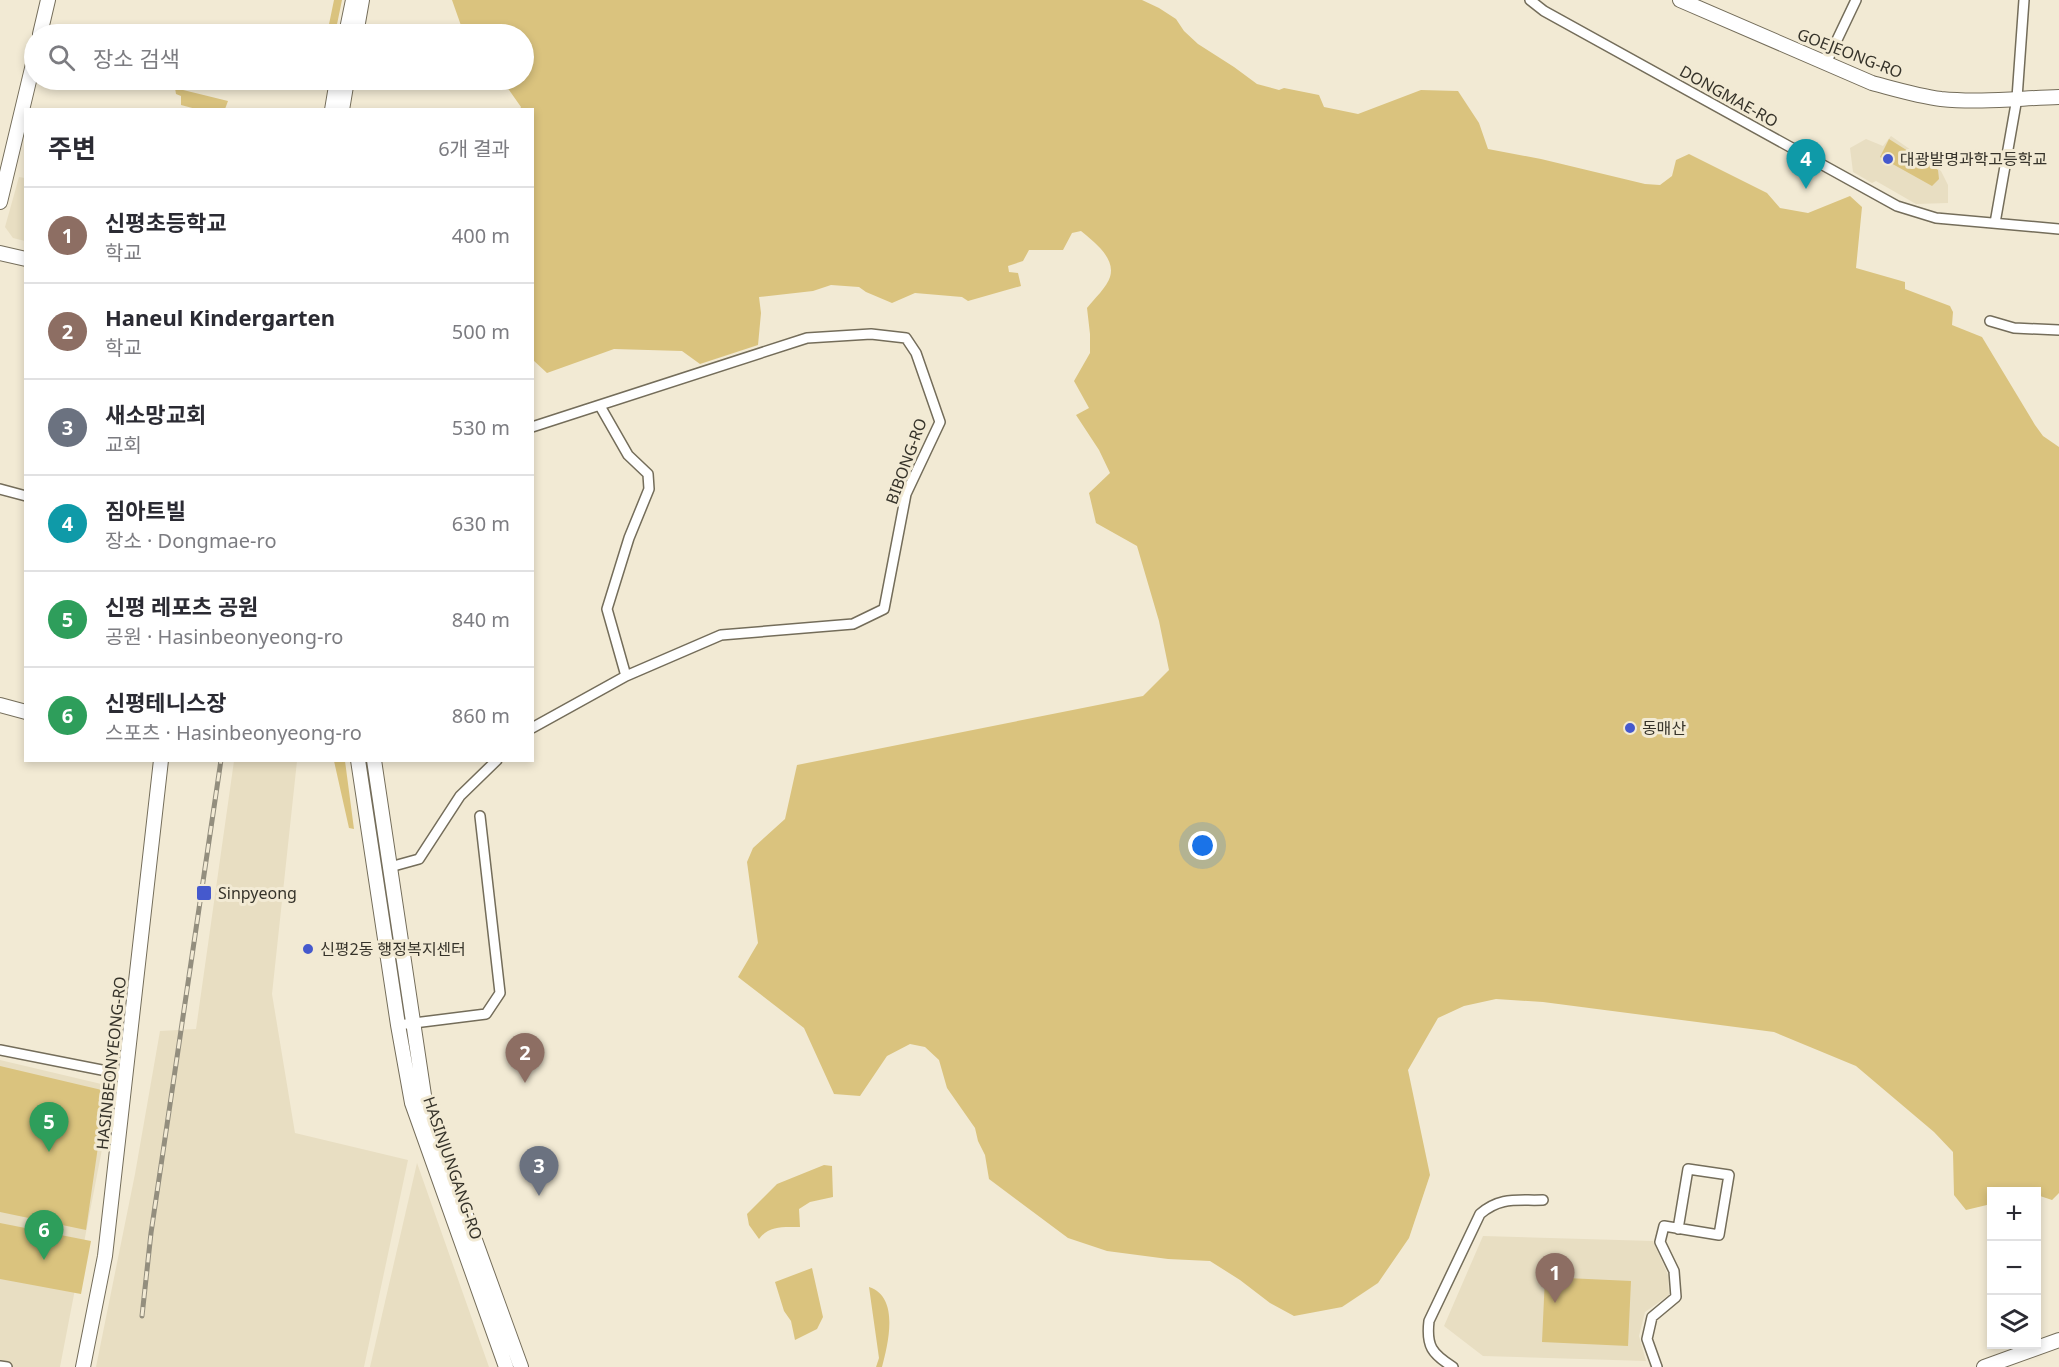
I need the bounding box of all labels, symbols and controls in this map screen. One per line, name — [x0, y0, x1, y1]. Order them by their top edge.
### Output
street label: GOEJEONG-RO — [1794, 23, 1906, 83]
search box — [24, 24, 534, 90]
icon: search — [45, 41, 78, 74]
text: 장소 검색 — [93, 43, 180, 73]
street label: DONGMAE-RO — [1676, 60, 1782, 132]
text: 주변 — [48, 130, 96, 166]
text: 6개 결과 — [438, 135, 510, 162]
pin: 4 — [1786, 140, 1826, 189]
place label: 대광발명과학고등학교 — [1900, 148, 2047, 170]
marker: 대광발명과학고등학교 — [1881, 152, 1895, 166]
text: 신평초등학교 — [105, 207, 226, 237]
text: 1 — [62, 222, 73, 249]
text: 400 m — [452, 222, 510, 249]
text: 학교 — [105, 239, 142, 266]
text: Haneul Kindergarten — [105, 302, 335, 332]
text: 2 — [62, 318, 73, 345]
text: 500 m — [452, 318, 510, 345]
text: 학교 — [105, 334, 142, 361]
text: 새소망교회 — [105, 399, 206, 429]
text: 3 — [62, 414, 73, 441]
text: 530 m — [452, 414, 510, 441]
street label: BIBONG-RO — [880, 415, 932, 507]
text: 교회 — [105, 431, 142, 458]
text: 짐아트빌 — [105, 495, 186, 525]
text: 4 — [62, 510, 73, 537]
text: 630 m — [452, 510, 510, 537]
text: 장소 · Dongmae-ro — [105, 527, 277, 554]
text: 신평 레포츠 공원 — [105, 591, 258, 621]
text: 5 — [62, 606, 73, 633]
text: 840 m — [452, 606, 510, 633]
text: 공원 · Hasinbeonyeong-ro — [105, 623, 343, 650]
text: 신평테니스장 — [105, 687, 226, 717]
text: 6 — [62, 702, 73, 729]
text: 860 m — [452, 702, 510, 729]
place label: 동매산 — [1642, 717, 1686, 739]
text: 스포츠 · Hasinbeonyeong-ro — [105, 719, 362, 746]
marker: 동매산 — [1623, 721, 1637, 735]
your location — [1188, 831, 1217, 860]
place label: Sinpyeong — [218, 882, 297, 904]
marker: Sinpyeong — [195, 884, 213, 902]
place label: 신평2동 행정복지센터 — [320, 938, 466, 960]
marker: 신평2동 행정복지센터 — [301, 942, 315, 956]
street label: HASINBEONYEONG-RO — [91, 975, 131, 1151]
pin: 2 — [506, 1034, 544, 1083]
street label: HASINJUNGANG-RO — [418, 1094, 488, 1242]
pin: 5 — [29, 1102, 68, 1152]
pin: 3 — [520, 1146, 558, 1196]
map controls — [1987, 1187, 2041, 1349]
button: + — [1987, 1187, 2041, 1241]
pin: 6 — [24, 1210, 63, 1260]
button: − — [1987, 1241, 2041, 1295]
pin: 1 — [1536, 1254, 1574, 1303]
button: layers — [1987, 1295, 2041, 1349]

